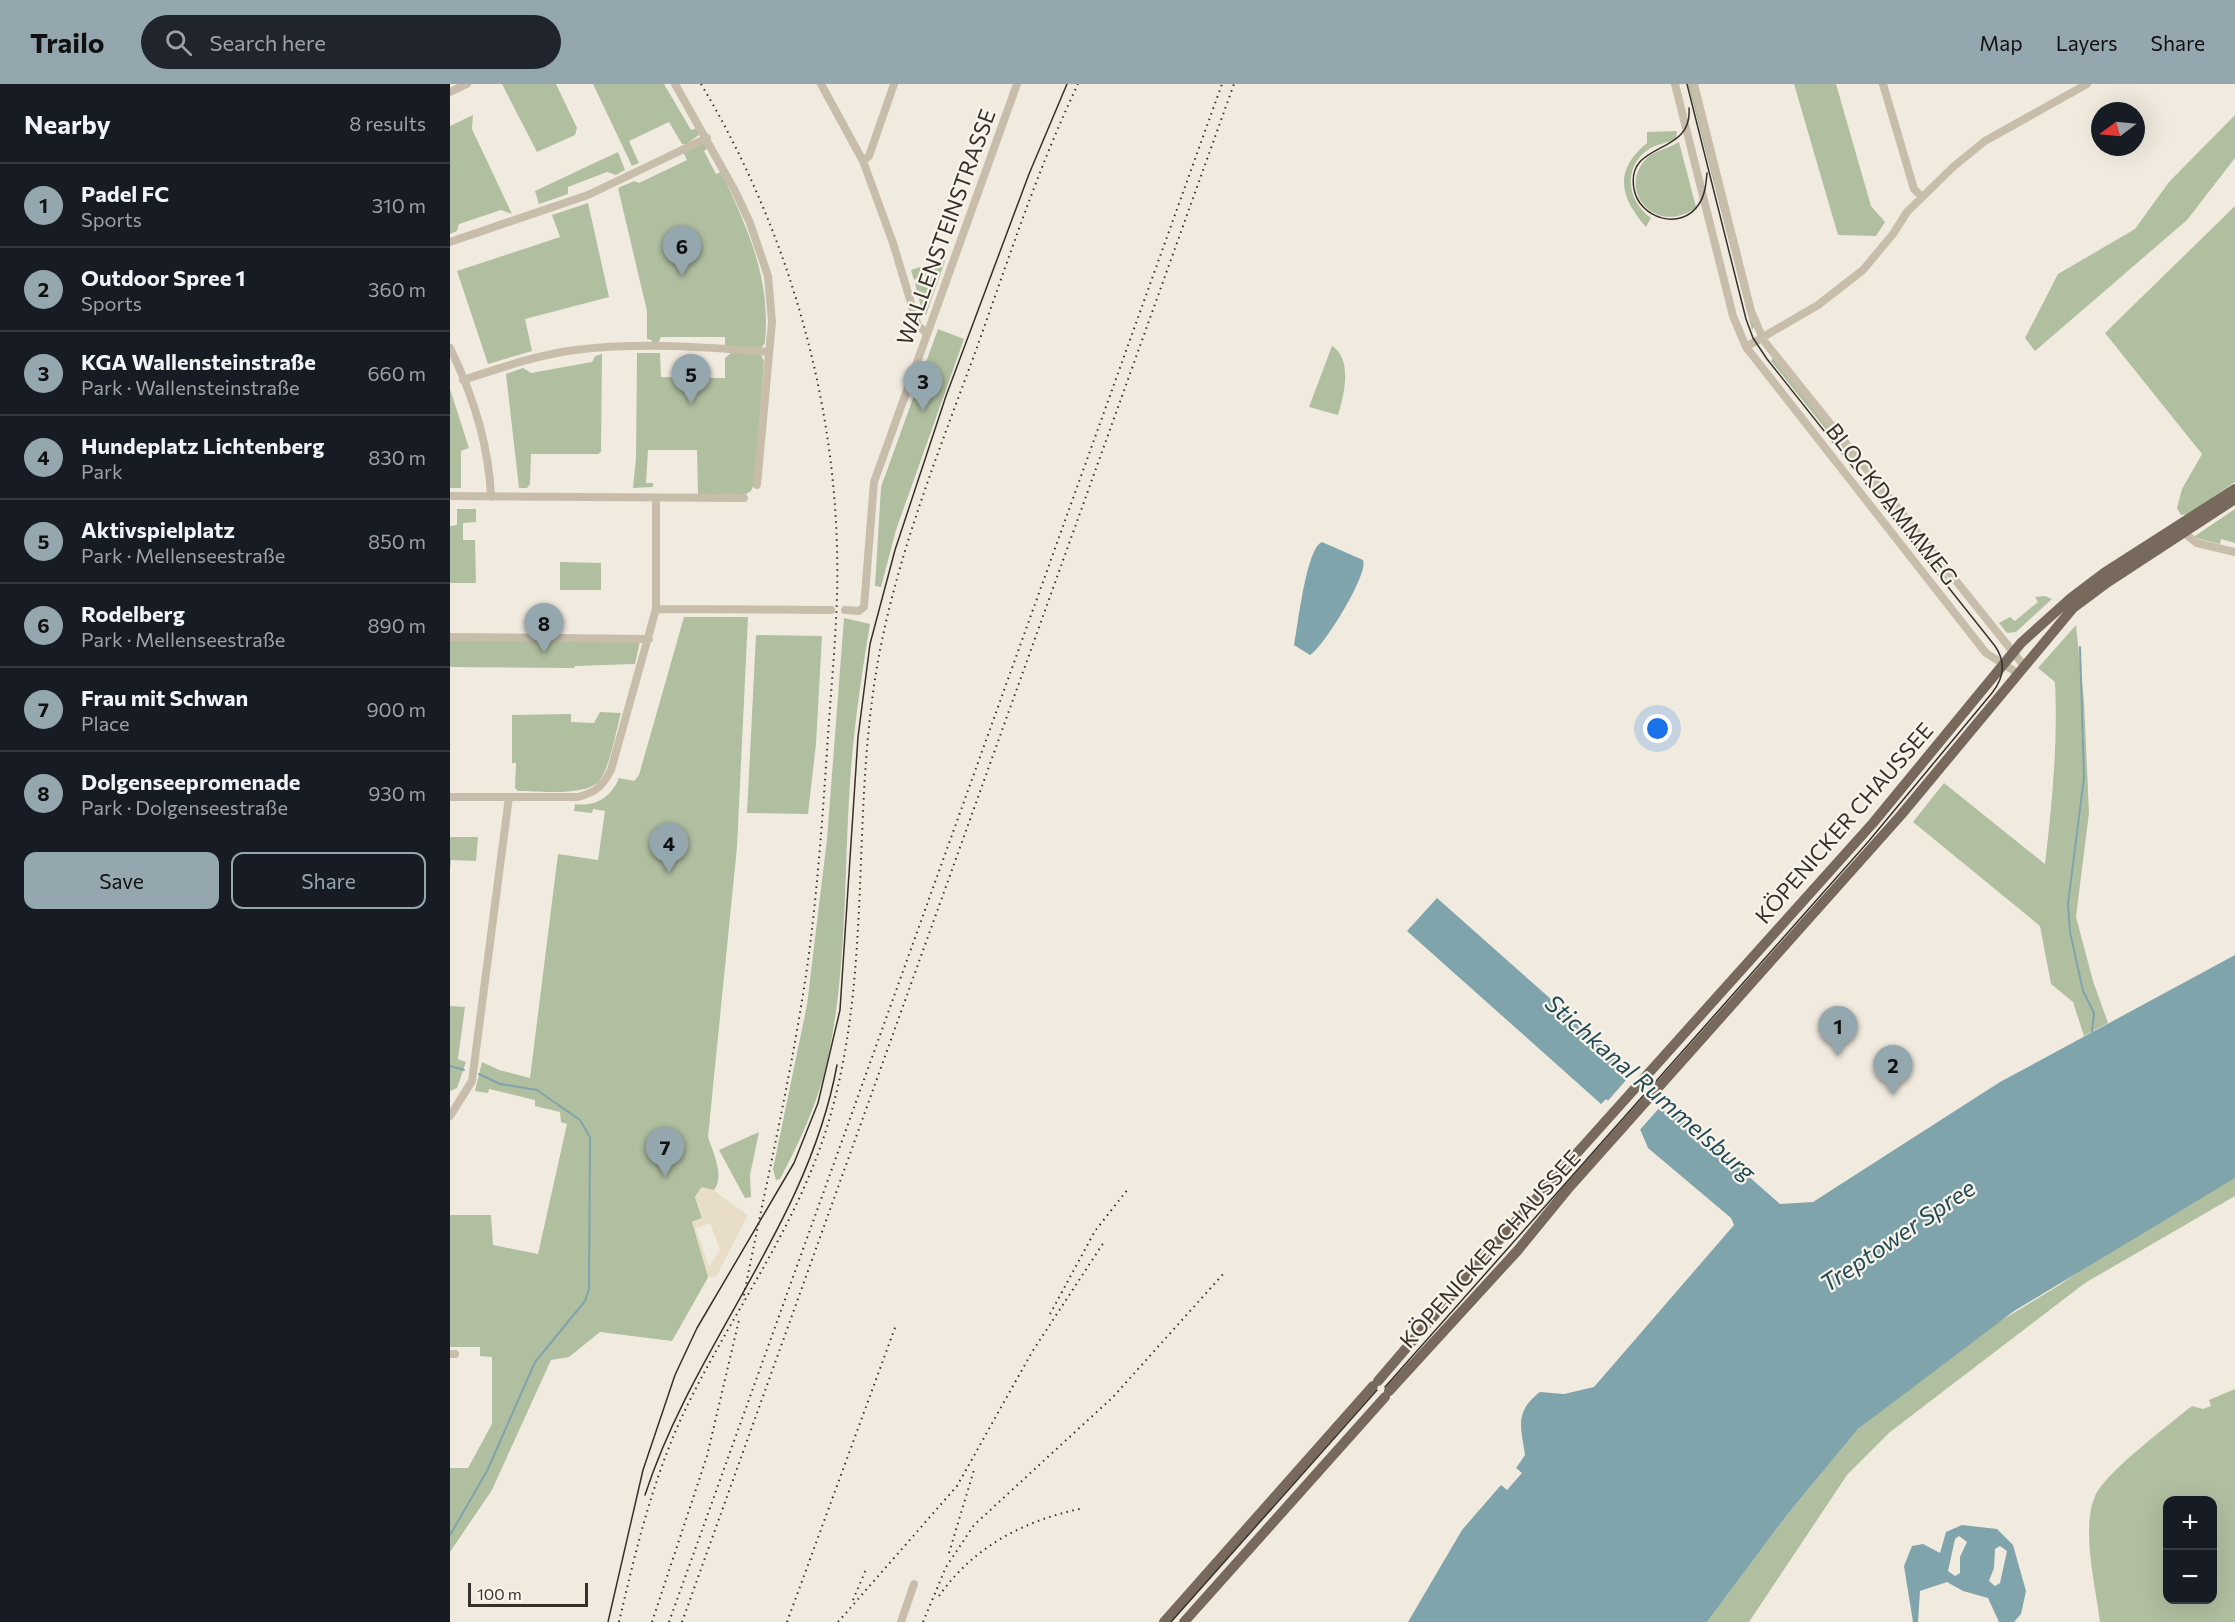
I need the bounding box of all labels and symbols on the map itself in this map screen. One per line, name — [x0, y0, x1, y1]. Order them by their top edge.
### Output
north arrow — [2091, 102, 2145, 156]
street label: WALLENSTEINSTRASSE — [890, 105, 1001, 348]
pin: 6 — [662, 226, 702, 276]
pin: 5 — [672, 354, 710, 404]
pin: 3 — [904, 362, 942, 411]
street label: BLOCKDAMMWEG — [1821, 417, 1964, 590]
pin: 8 — [524, 604, 563, 653]
your location — [1643, 714, 1672, 743]
street label: KÖPENICKER CHAUSSEE — [1749, 717, 1938, 929]
pin: 4 — [650, 824, 688, 873]
water label: Stichkanal Rummelsburg — [1540, 988, 1763, 1187]
pin: 1 — [1818, 1006, 1858, 1056]
pin: 2 — [1874, 1046, 1912, 1095]
pin: 7 — [646, 1128, 684, 1177]
street label: KÖPENICKER CHAUSSEE — [1393, 1144, 1586, 1353]
water label: Treptower Spree — [1814, 1172, 1981, 1297]
scale bar — [468, 1580, 588, 1608]

